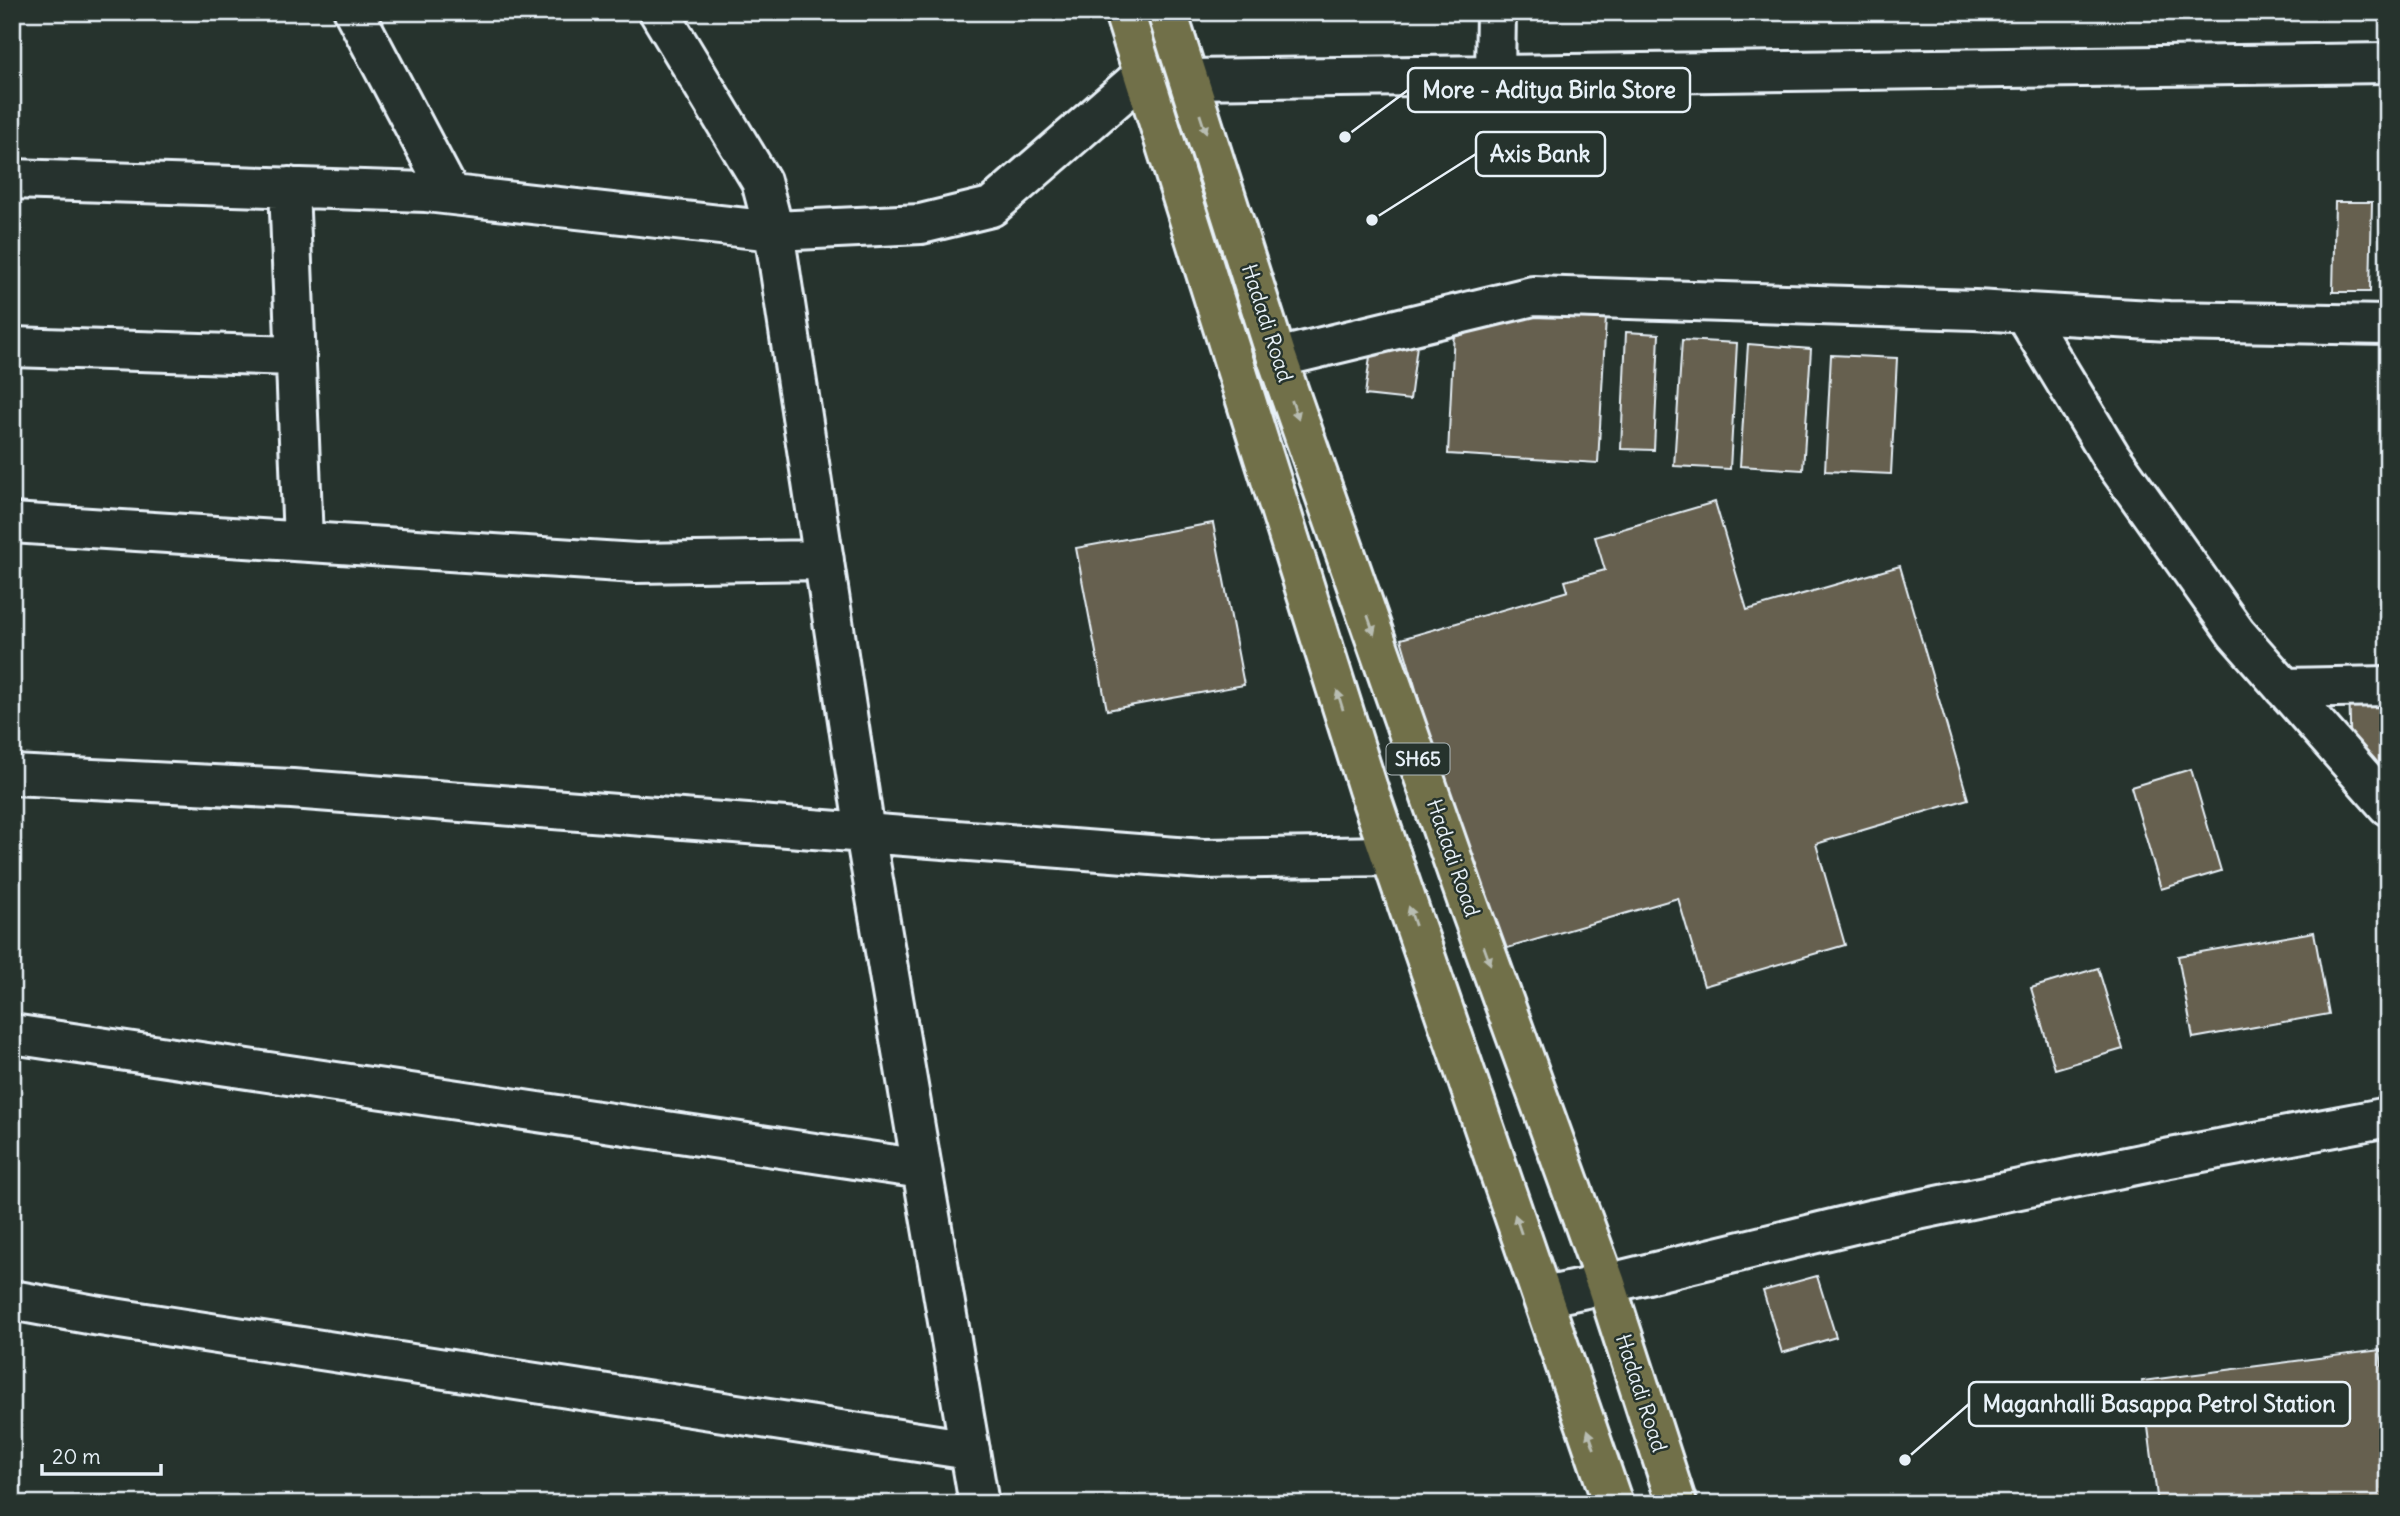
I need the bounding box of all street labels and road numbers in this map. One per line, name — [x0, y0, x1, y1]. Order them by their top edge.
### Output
street label: Hadadi Road — [1236, 260, 1299, 385]
road number: SH65 — [1386, 744, 1450, 774]
street label: Hadadi Road — [1421, 796, 1486, 920]
street label: Hadadi Road — [1610, 1330, 1673, 1455]

